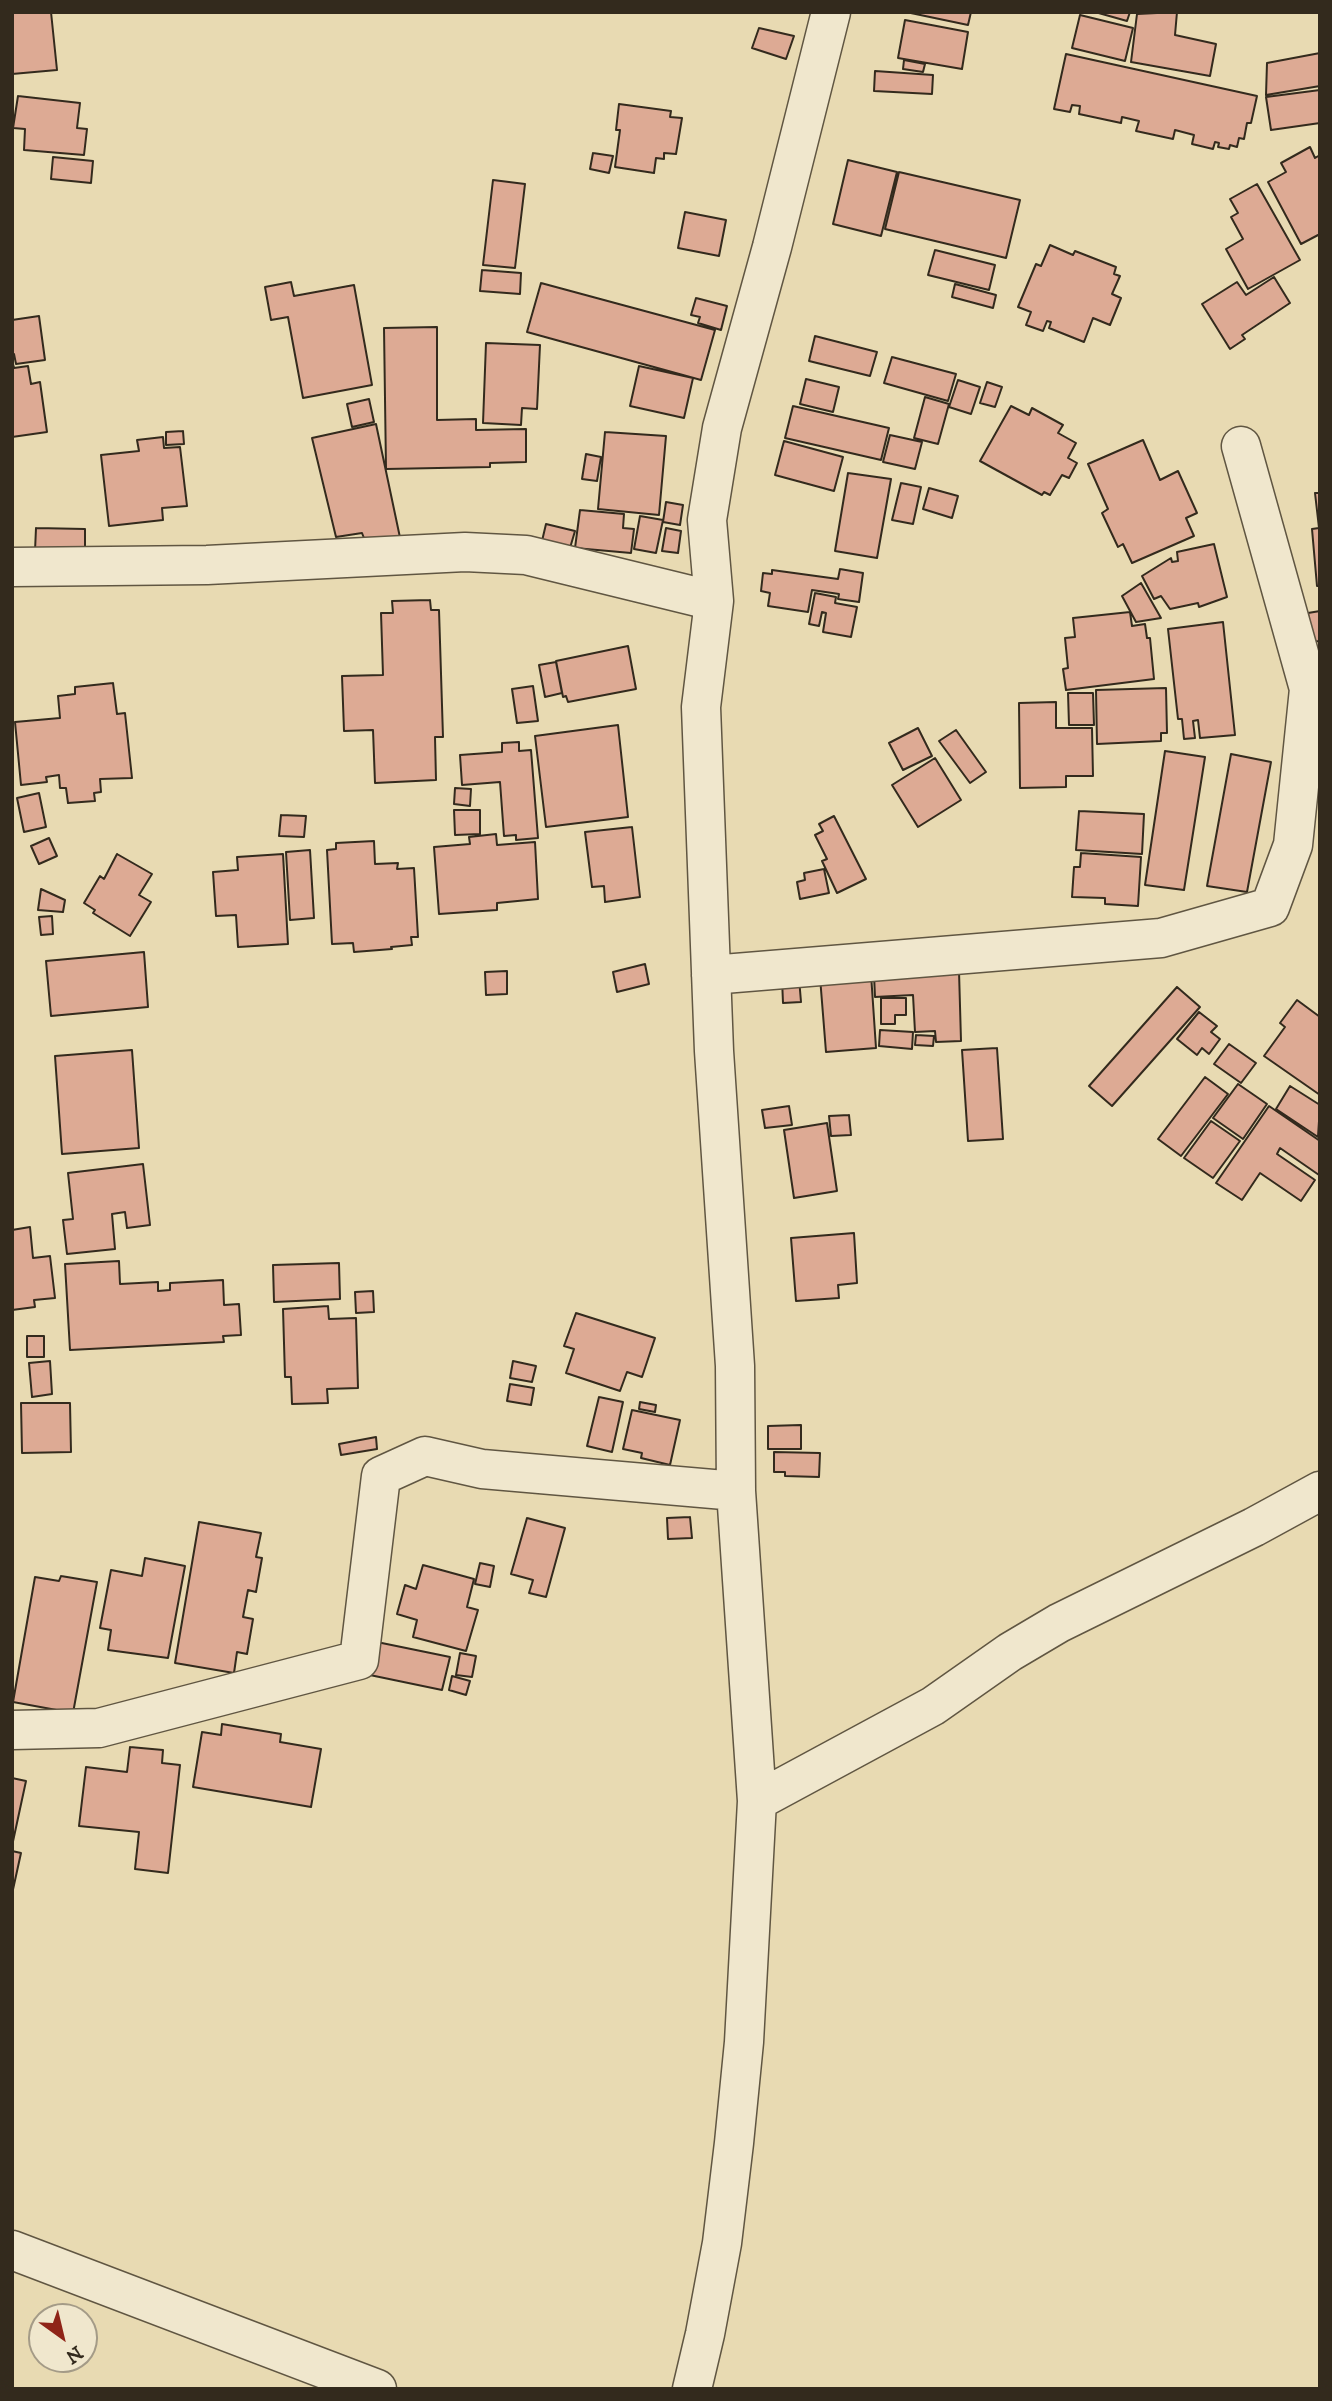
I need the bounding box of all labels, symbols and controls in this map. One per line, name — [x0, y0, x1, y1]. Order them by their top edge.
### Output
north arrow — [28, 2303, 98, 2373]
text: N — [61, 2340, 87, 2368]

